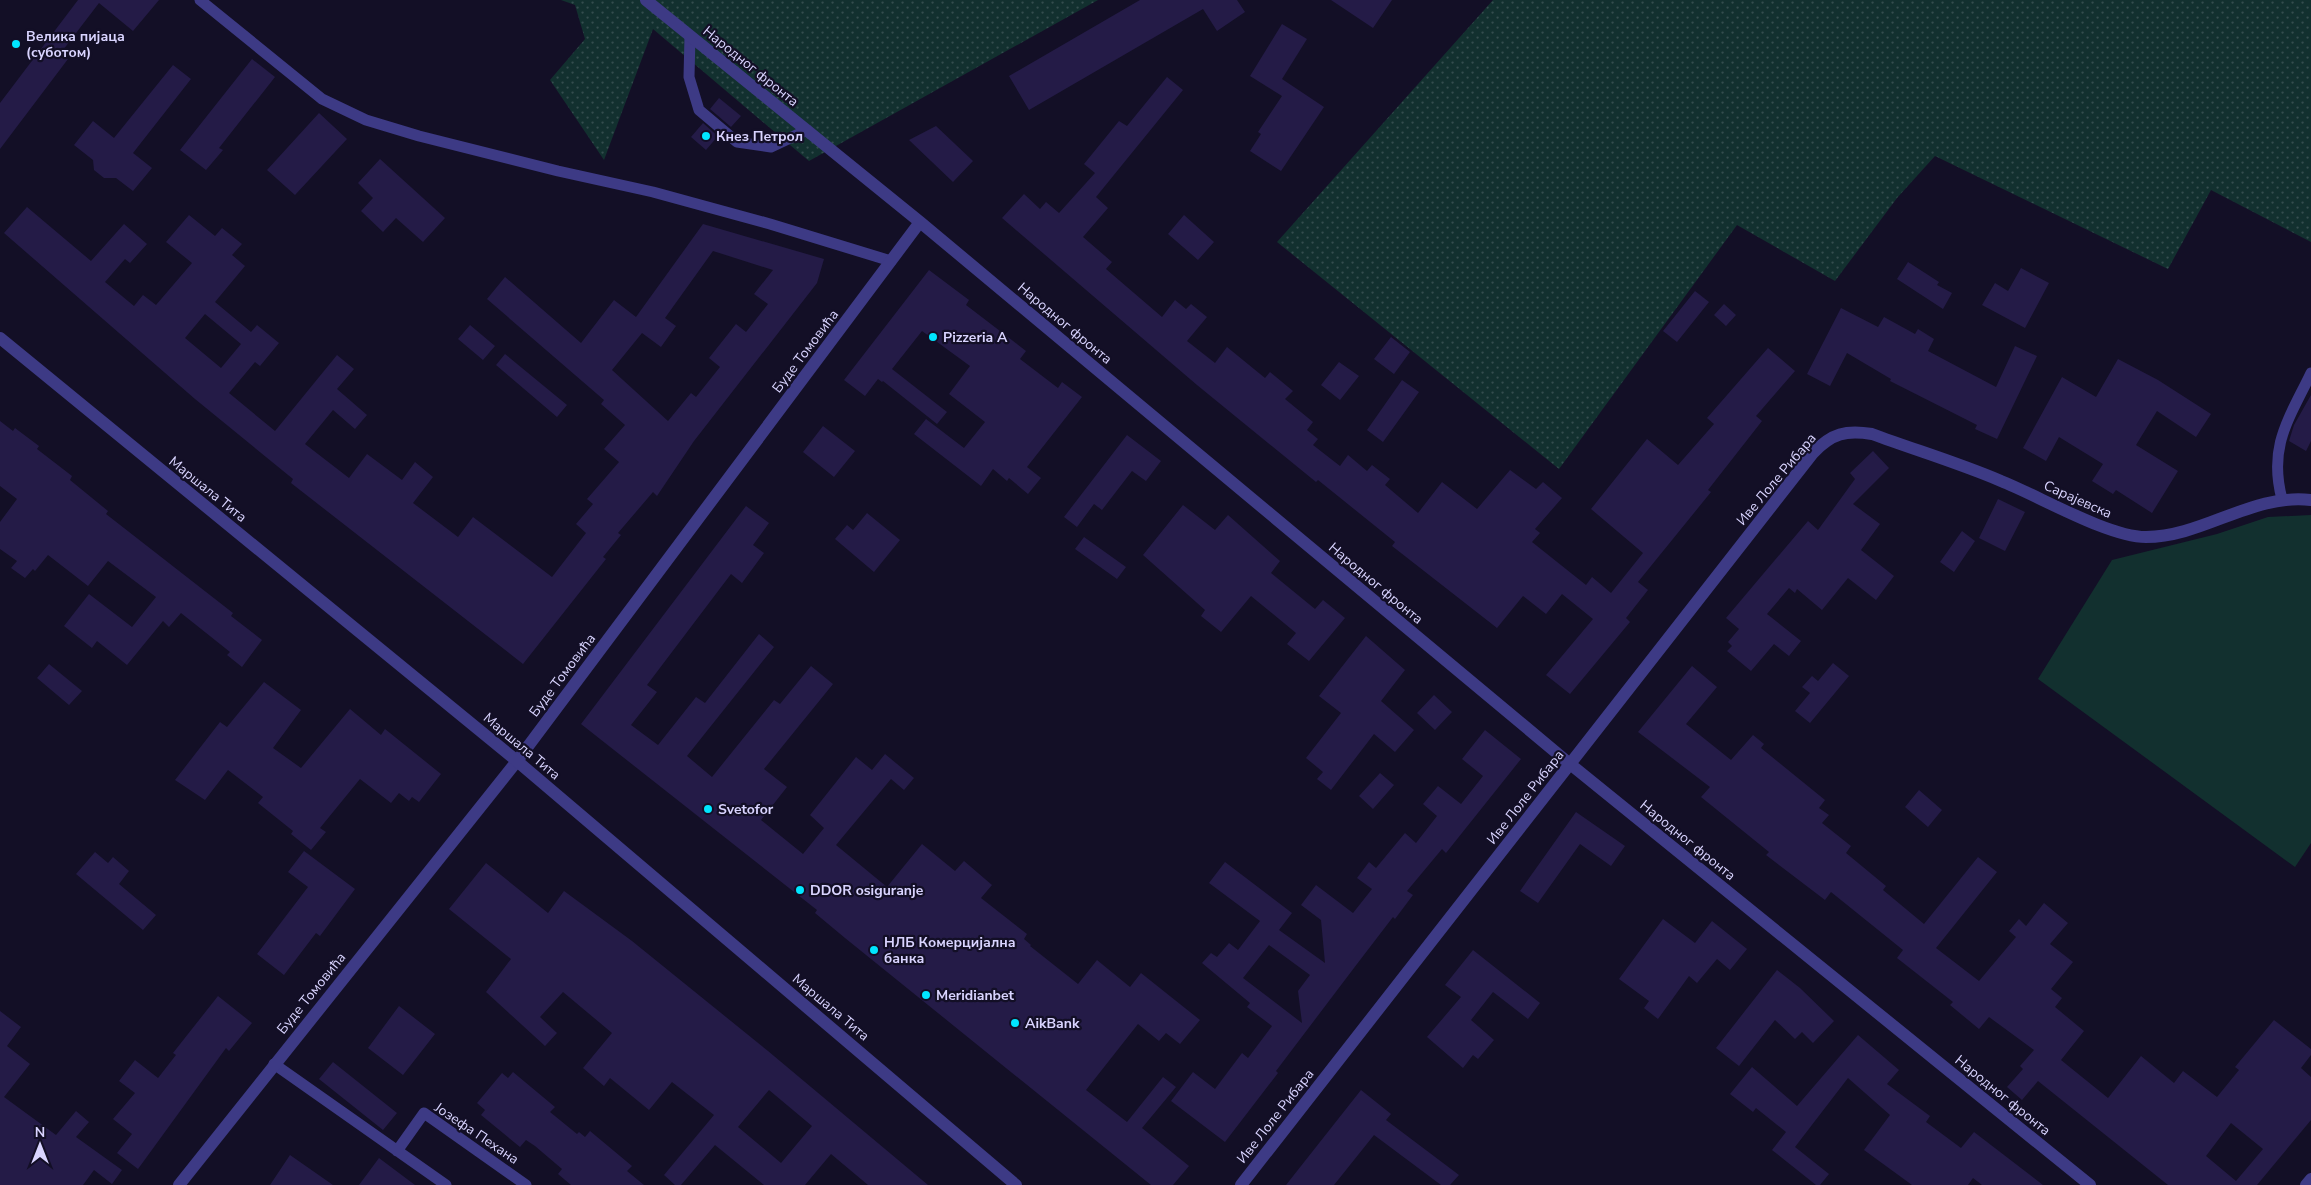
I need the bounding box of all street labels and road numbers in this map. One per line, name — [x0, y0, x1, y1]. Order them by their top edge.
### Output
street label: Народног фронта — [699, 22, 802, 111]
street label: Народног фронта — [1013, 278, 1116, 369]
street label: Буде Томовића — [768, 306, 843, 397]
street label: Иве Лоле Рибара — [1732, 429, 1821, 529]
street label: Маршала Тита — [165, 452, 251, 527]
street label: Сарајевска — [2041, 476, 2115, 523]
street label: Народног фронта — [1324, 538, 1427, 629]
street label: Буде Томовића — [525, 630, 600, 721]
street label: Маршала Тита — [479, 709, 564, 784]
street label: Иве Лоле Рибара — [1483, 746, 1568, 848]
street label: Народног фронта — [1636, 796, 1739, 885]
street label: Буде Томовића — [273, 949, 350, 1038]
street label: Маршала Тита — [788, 970, 873, 1045]
street label: Народног фронта — [1951, 1051, 2054, 1140]
street label: Иве Лоле Рибара — [1233, 1065, 1318, 1167]
street label: Јозефа Пехана — [430, 1098, 523, 1169]

